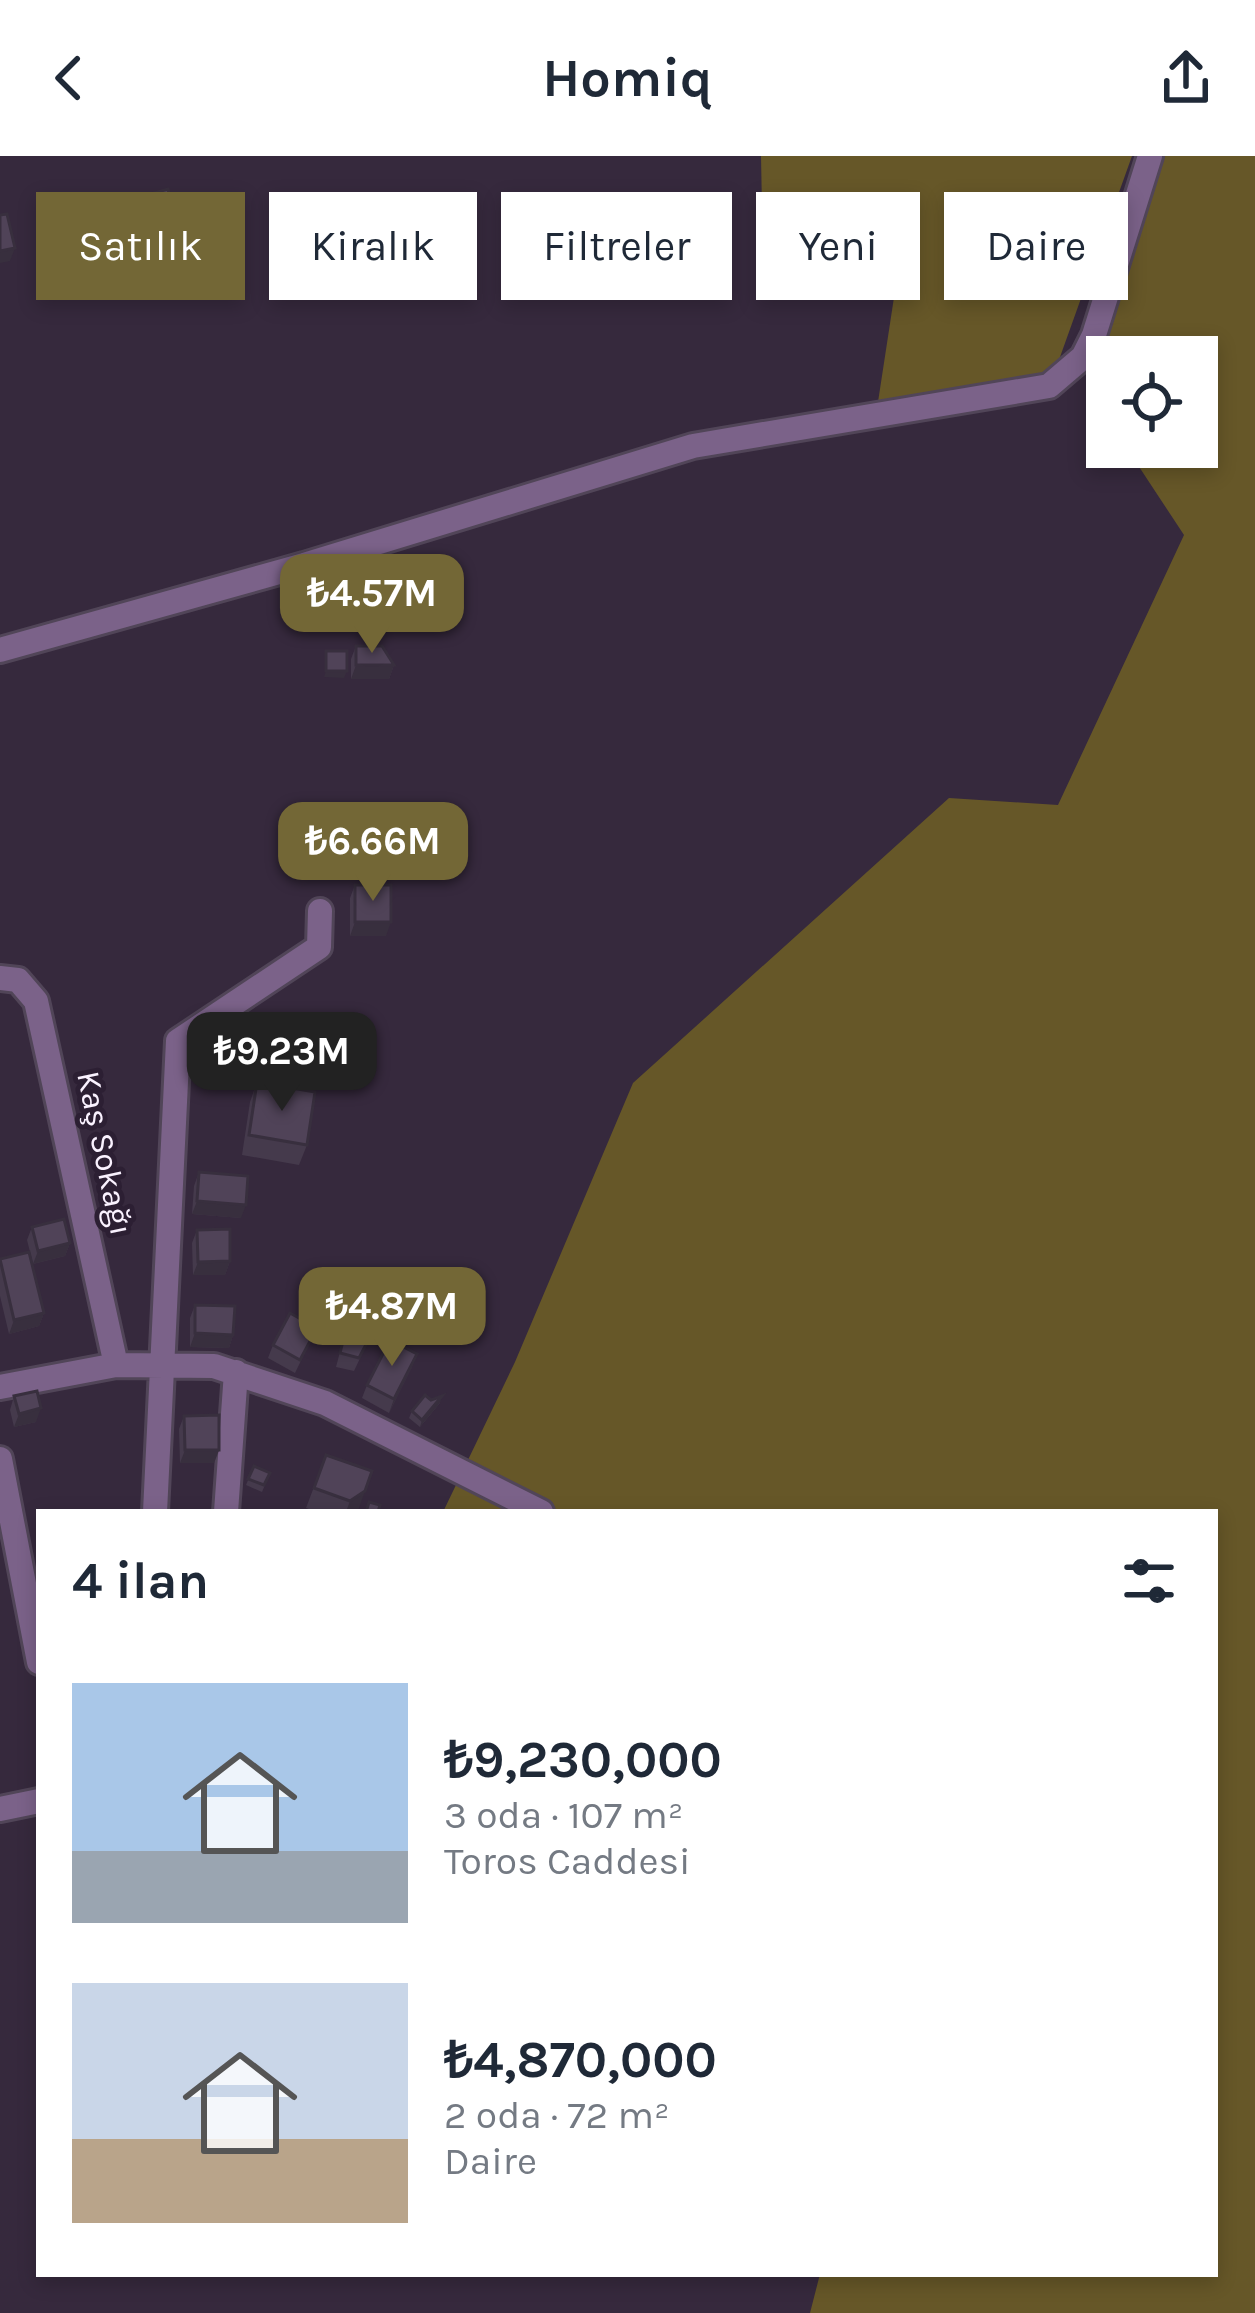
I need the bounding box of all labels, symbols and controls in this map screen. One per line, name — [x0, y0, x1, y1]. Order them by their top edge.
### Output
icon: back — [36, 45, 102, 111]
icon: share — [1153, 45, 1219, 111]
text: Homiq — [542, 46, 713, 110]
chip: Satılık — [36, 192, 245, 300]
chip: Kiralık — [269, 192, 477, 300]
chip: Filtreler — [501, 192, 732, 300]
chip: Yeni — [756, 192, 920, 300]
chip: Daire — [944, 192, 1128, 300]
map controls — [1086, 336, 1218, 468]
button: locate — [1086, 336, 1218, 468]
pin: ₺4.57M — [274, 554, 470, 656]
text: ₺4.57M — [307, 570, 437, 616]
pin: ₺6.66M — [275, 802, 471, 904]
text: ₺6.66M — [305, 818, 441, 864]
pin: ₺9.23M — [184, 1012, 380, 1114]
text: ₺9.23M — [214, 1028, 350, 1074]
street label: Kaş Sokağı — [69, 1068, 141, 1238]
pin: ₺4.87M — [294, 1267, 490, 1369]
text: ₺4.87M — [326, 1283, 458, 1329]
icon: filters — [1116, 1548, 1182, 1614]
text: 4 ilan — [72, 1551, 209, 1611]
text: ₺9,230,000 — [444, 1730, 722, 1790]
icon: home — [168, 1731, 312, 1875]
text: 3 oda · 107 m² — [444, 1792, 683, 1838]
text: Toros Caddesi — [444, 1838, 691, 1884]
text: ₺4,870,000 — [444, 2030, 717, 2090]
icon: home — [168, 2031, 312, 2175]
text: 2 oda · 72 m² — [444, 2092, 670, 2138]
text: Daire — [444, 2138, 537, 2184]

